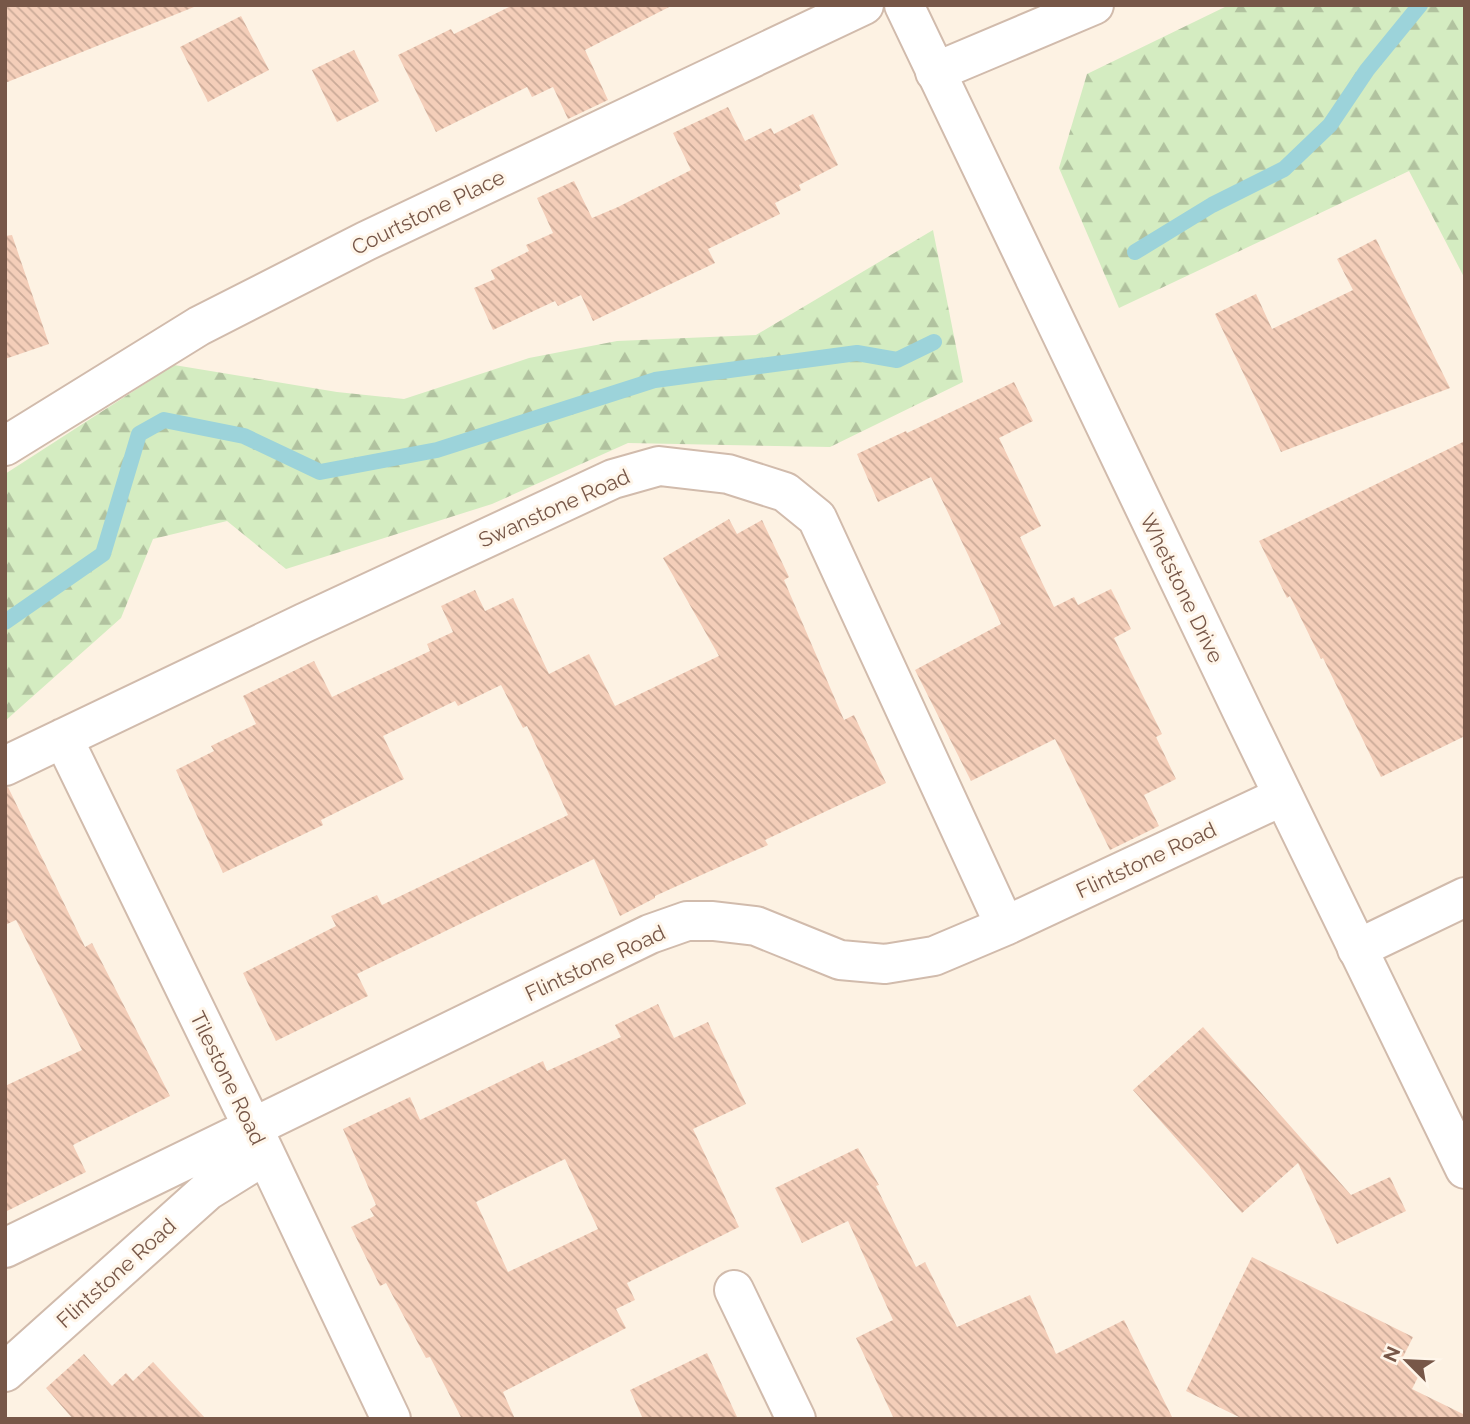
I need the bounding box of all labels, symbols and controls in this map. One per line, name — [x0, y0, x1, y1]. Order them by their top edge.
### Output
street label: Courtstone Place — [347, 164, 509, 260]
street label: Swanstone Road — [475, 463, 633, 553]
street label: Whetstone Drive — [1135, 509, 1229, 667]
street label: Flintstone Road — [1072, 817, 1220, 903]
street label: Flintstone Road — [521, 920, 669, 1006]
street label: Tilestone Road — [185, 1007, 271, 1149]
street label: Flintstone Road — [51, 1213, 181, 1333]
north arrow — [1372, 1326, 1442, 1396]
text: N — [1378, 1343, 1404, 1365]

